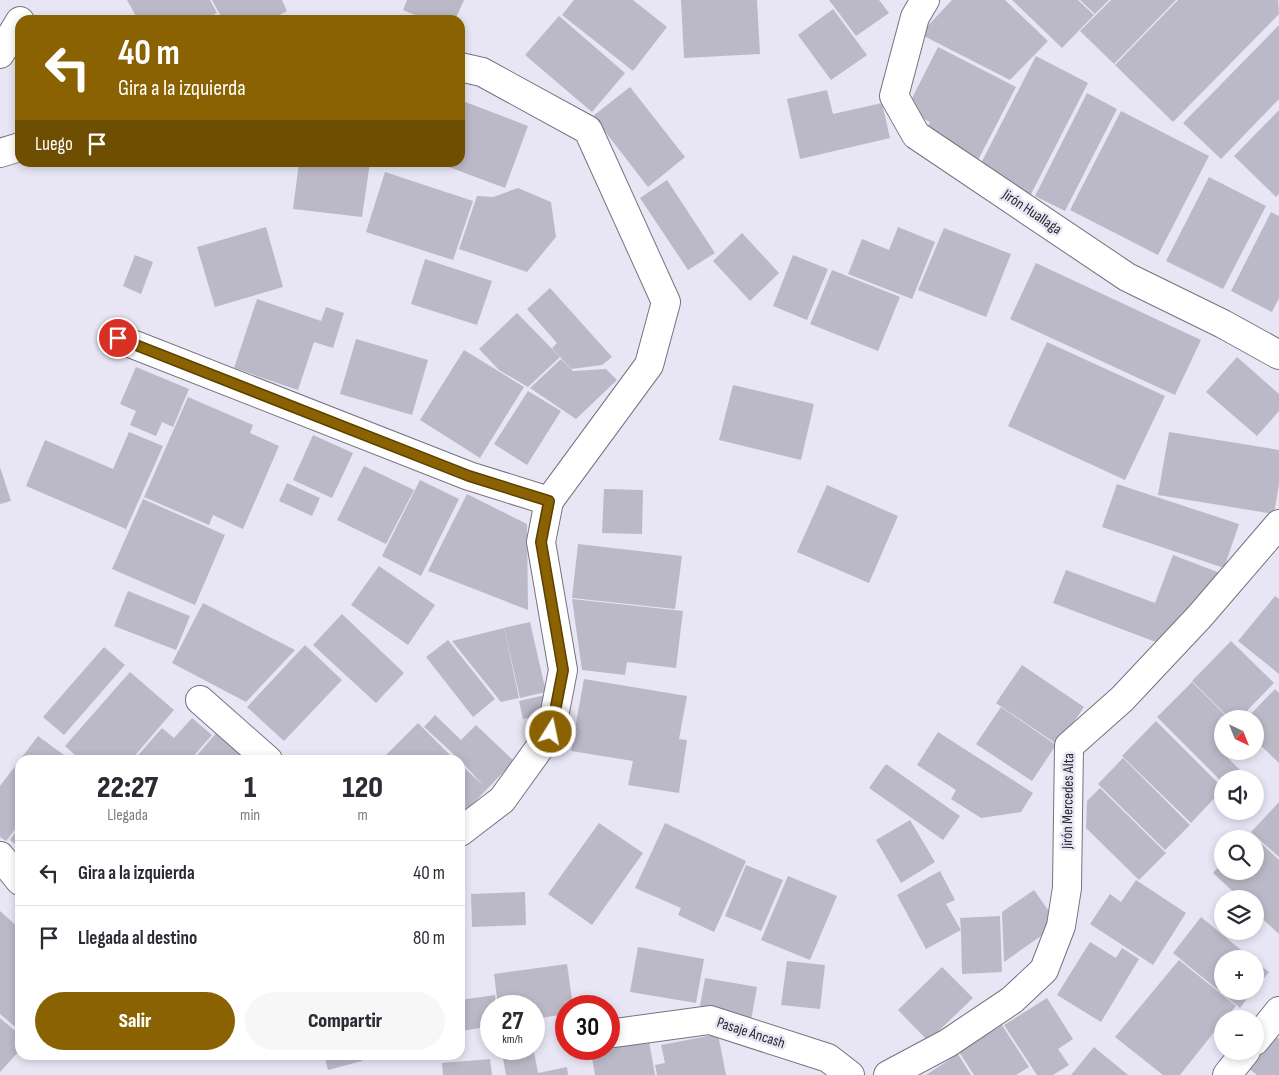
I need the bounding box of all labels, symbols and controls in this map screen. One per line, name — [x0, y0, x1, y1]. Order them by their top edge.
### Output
text: 40 m — [118, 32, 180, 75]
icon: left — [35, 35, 100, 100]
text: Gira a la izquierda — [118, 75, 246, 102]
icon: arrive — [83, 130, 111, 158]
text: Luego — [35, 133, 73, 156]
street label: Jirón Huallaga — [998, 185, 1065, 239]
pin — [97, 317, 139, 359]
icon: arrive — [104, 324, 132, 352]
position arrow — [524, 705, 576, 757]
north arrow — [1214, 710, 1264, 760]
map controls — [1214, 710, 1264, 1060]
street label: Jirón Mercedes Alta — [1058, 753, 1078, 850]
text: 22:27 — [97, 770, 158, 806]
text: 1 — [244, 770, 256, 806]
text: 120 — [342, 770, 383, 806]
button: sound — [1214, 770, 1264, 820]
text: Llegada — [107, 806, 148, 825]
text: min — [240, 806, 260, 825]
text: m — [357, 806, 368, 825]
button: search — [1214, 830, 1264, 880]
icon: left — [35, 859, 63, 887]
text: Gira a la izquierda — [78, 862, 195, 885]
text: 40 m — [413, 862, 445, 885]
button: layers — [1214, 890, 1264, 940]
icon: arrive — [35, 924, 63, 952]
text: Llegada al destino — [78, 927, 197, 950]
text: 80 m — [413, 927, 445, 950]
button: + — [1214, 950, 1264, 1000]
button: Salir — [35, 992, 235, 1050]
button: Compartir — [245, 992, 445, 1050]
speed limit sign: 30 — [555, 995, 620, 1060]
text: 27 — [502, 1006, 523, 1037]
button: − — [1214, 1010, 1264, 1060]
street label: Pasaje Áncash — [714, 1013, 788, 1053]
text: km/h — [502, 1032, 523, 1047]

